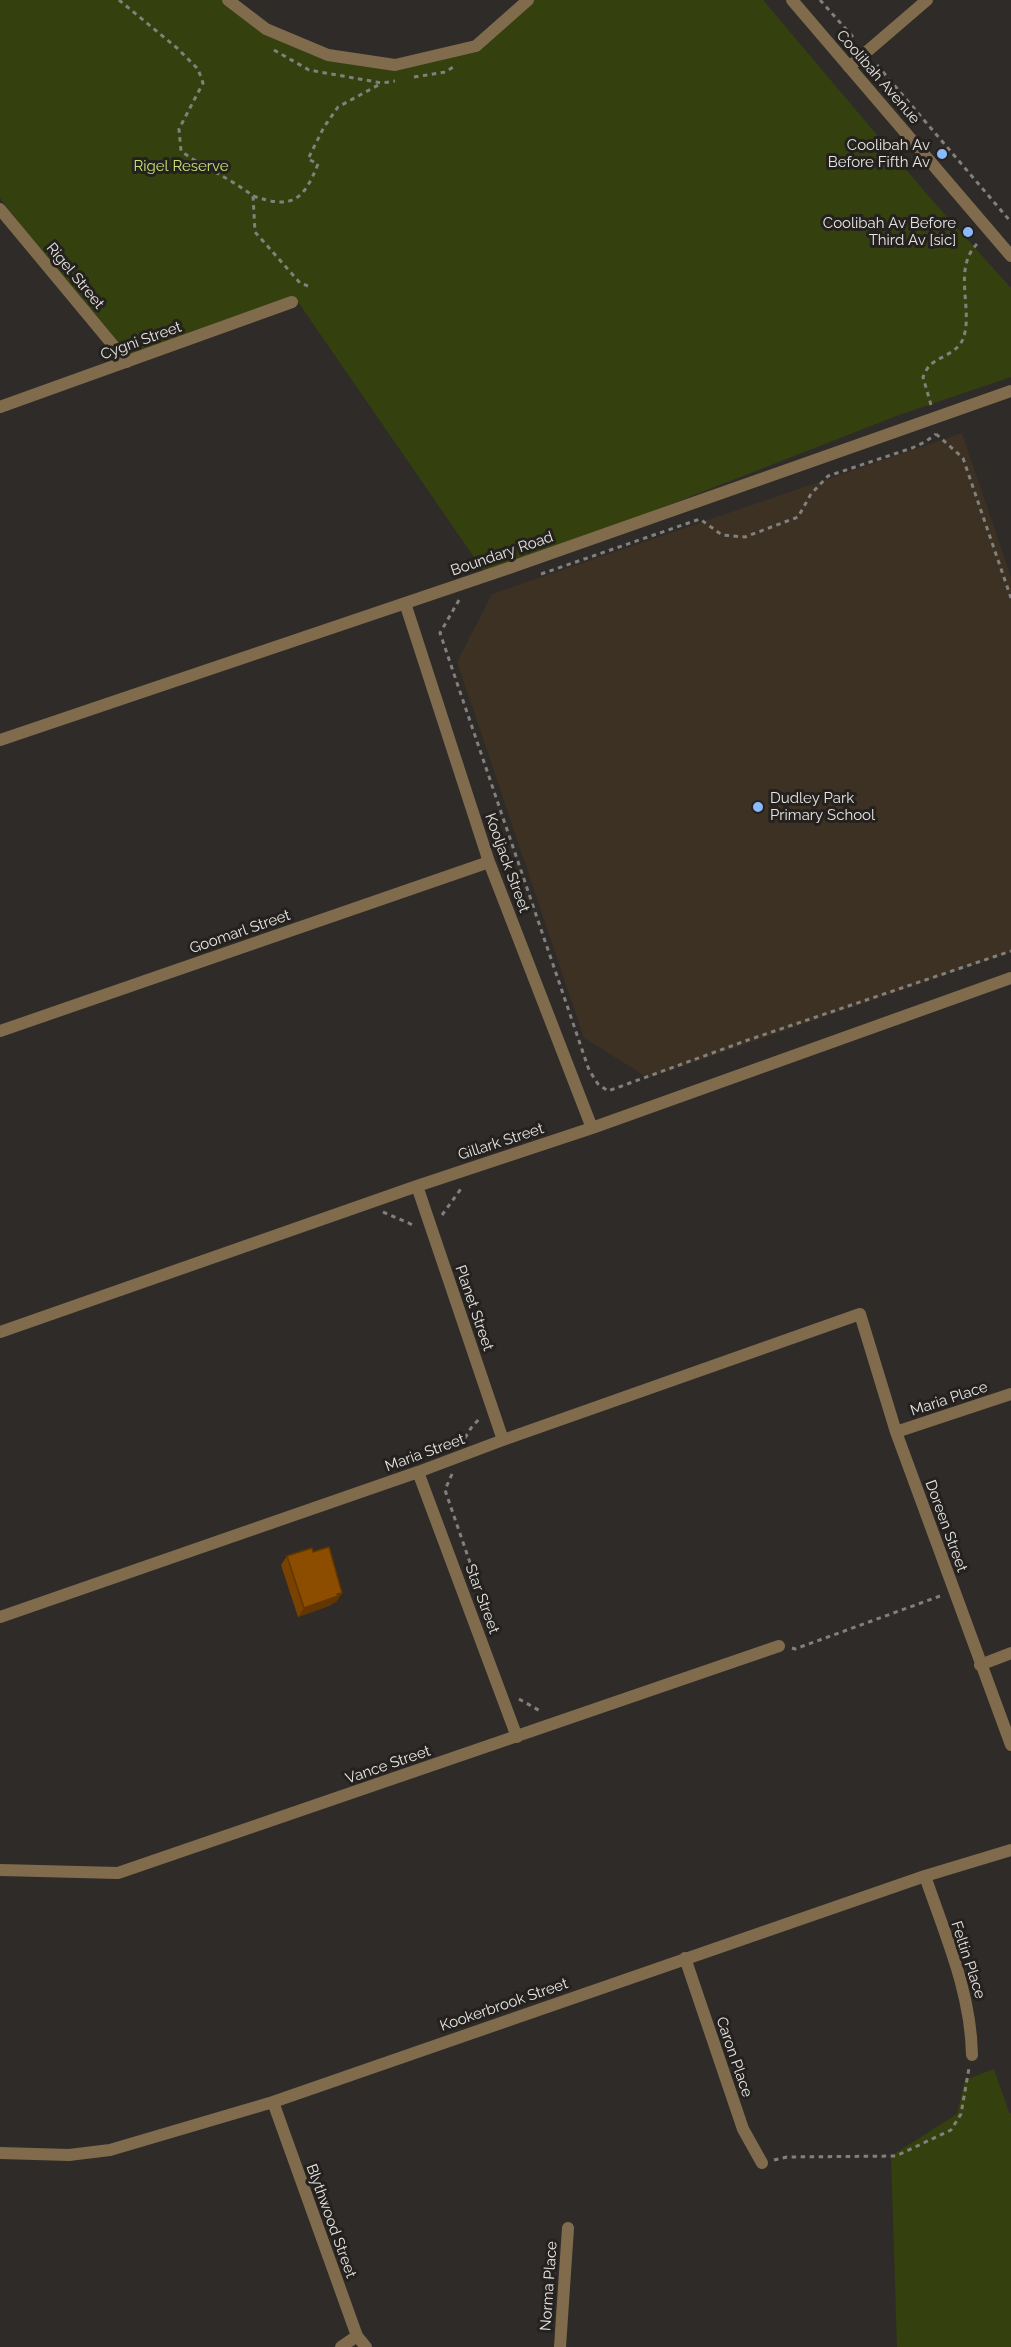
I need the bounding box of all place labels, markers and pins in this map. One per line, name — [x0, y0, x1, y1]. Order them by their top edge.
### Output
place label: Coolibah Av Before Fifth Av — [828, 136, 930, 171]
marker: Coolibah Av Before Fifth Av — [935, 147, 949, 161]
place label: Coolibah Av Before Third Av [sic] — [823, 214, 956, 249]
marker: Coolibah Av Before Third Av [sic] — [961, 225, 975, 239]
place label: Dudley Park Primary School — [770, 789, 875, 824]
marker: Dudley Park Primary School — [751, 800, 765, 814]

